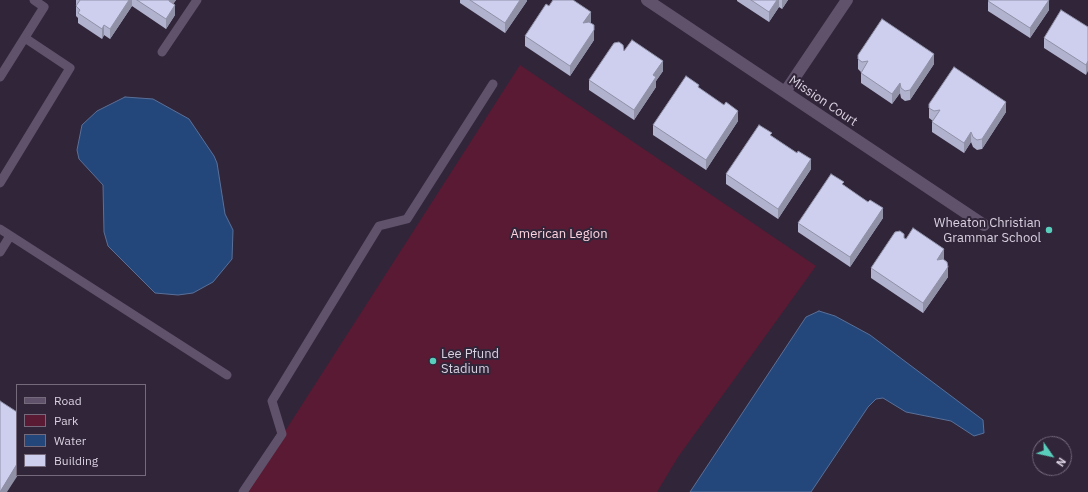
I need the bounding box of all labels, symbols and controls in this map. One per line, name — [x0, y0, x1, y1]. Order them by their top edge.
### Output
street label: Mission Court — [786, 72, 860, 130]
place label: Wheaton Christian Grammar School — [934, 215, 1041, 246]
marker: Wheaton Christian Grammar School — [1044, 225, 1054, 235]
park label: American Legion — [510, 226, 608, 242]
place label: Lee Pfund Stadium — [441, 346, 499, 377]
marker: Lee Pfund Stadium — [428, 356, 438, 366]
legend — [16, 384, 146, 476]
text: Road — [54, 393, 82, 408]
text: Park — [54, 413, 78, 428]
text: Water — [54, 433, 86, 448]
north arrow — [1032, 436, 1072, 476]
text: Building — [54, 453, 98, 468]
text: N — [1053, 455, 1069, 469]

